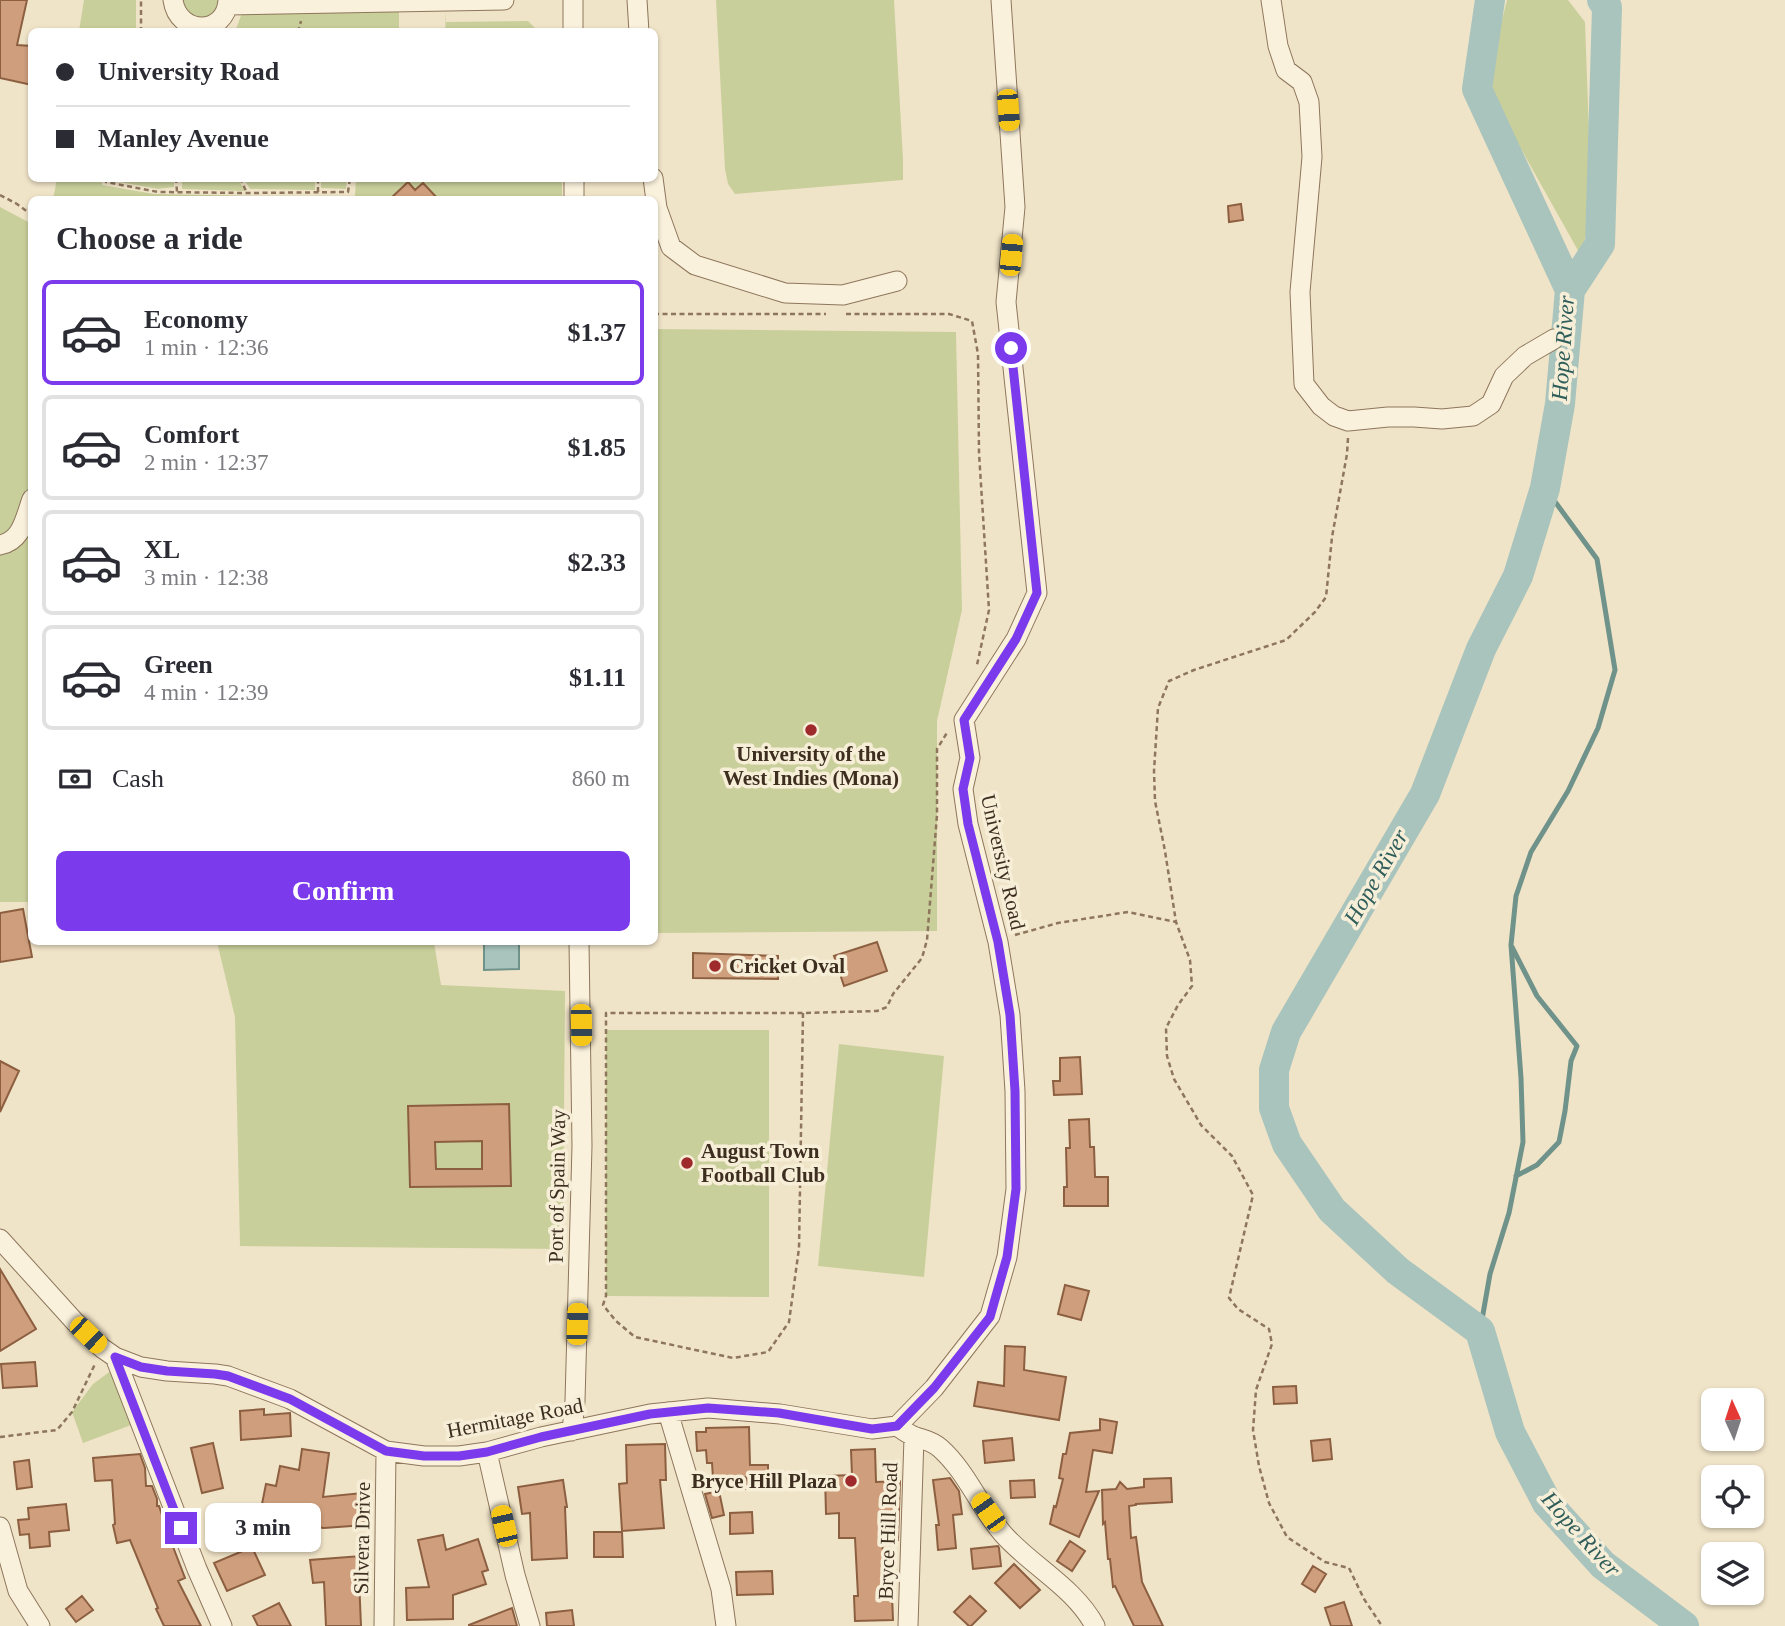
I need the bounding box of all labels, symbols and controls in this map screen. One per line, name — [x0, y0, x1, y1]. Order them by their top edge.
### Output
text: University Road — [98, 57, 279, 86]
car — [997, 88, 1020, 132]
text: Manley Avenue — [98, 124, 269, 153]
text: Choose a ride — [56, 220, 243, 256]
car — [999, 233, 1024, 277]
water label: Hope River — [1547, 294, 1579, 402]
icon: car — [60, 301, 123, 364]
text: Economy — [144, 305, 248, 334]
text: $1.37 — [568, 318, 626, 347]
route start — [995, 332, 1027, 364]
text: 1 min · 12:36 — [144, 335, 269, 360]
icon: car — [60, 416, 123, 479]
text: Comfort — [144, 420, 239, 449]
text: $1.85 — [568, 433, 626, 462]
text: 2 min · 12:37 — [144, 450, 269, 475]
icon: car — [60, 531, 123, 594]
text: XL — [144, 535, 180, 564]
text: $2.33 — [568, 548, 626, 577]
text: 3 min · 12:38 — [144, 565, 269, 590]
icon: car — [60, 646, 123, 709]
text: Green — [144, 650, 213, 679]
text: $1.11 — [569, 663, 626, 692]
text: 4 min · 12:39 — [144, 680, 269, 705]
marker: University of the West Indies (Mona) — [803, 722, 819, 738]
place label: University of the West Indies (Mona) — [723, 742, 899, 790]
icon: cash — [56, 760, 94, 798]
text: Cash — [112, 764, 164, 793]
text: 860 m — [572, 766, 630, 791]
street label: University Road — [976, 792, 1030, 933]
water label: Hope River — [1338, 824, 1414, 930]
button: Confirm — [56, 851, 630, 931]
place label: Cricket Oval — [729, 954, 845, 978]
marker: Cricket Oval — [707, 958, 723, 974]
car — [571, 1004, 592, 1046]
street label: Port of Spain Way — [544, 1108, 570, 1263]
place label: August Town Football Club — [701, 1139, 825, 1187]
marker: August Town Football Club — [679, 1155, 695, 1171]
car — [566, 1303, 589, 1345]
car — [66, 1313, 111, 1357]
north arrow — [1701, 1388, 1764, 1451]
map controls — [1701, 1388, 1764, 1605]
street label: Hermitage Road — [445, 1393, 586, 1443]
street label: Bryce Hill Road — [874, 1461, 902, 1600]
button: locate — [1701, 1465, 1764, 1528]
place label: Bryce Hill Plaza — [691, 1469, 837, 1493]
marker: Bryce Hill Plaza — [843, 1473, 859, 1489]
street label: Silvera Drive — [349, 1482, 375, 1594]
water label: Hope River — [1536, 1486, 1626, 1582]
car — [968, 1489, 1009, 1535]
car — [490, 1503, 519, 1549]
callout: 3 min — [206, 1504, 321, 1552]
route end — [165, 1512, 197, 1544]
text: 3 min — [235, 1515, 291, 1540]
button: layers — [1701, 1542, 1764, 1605]

